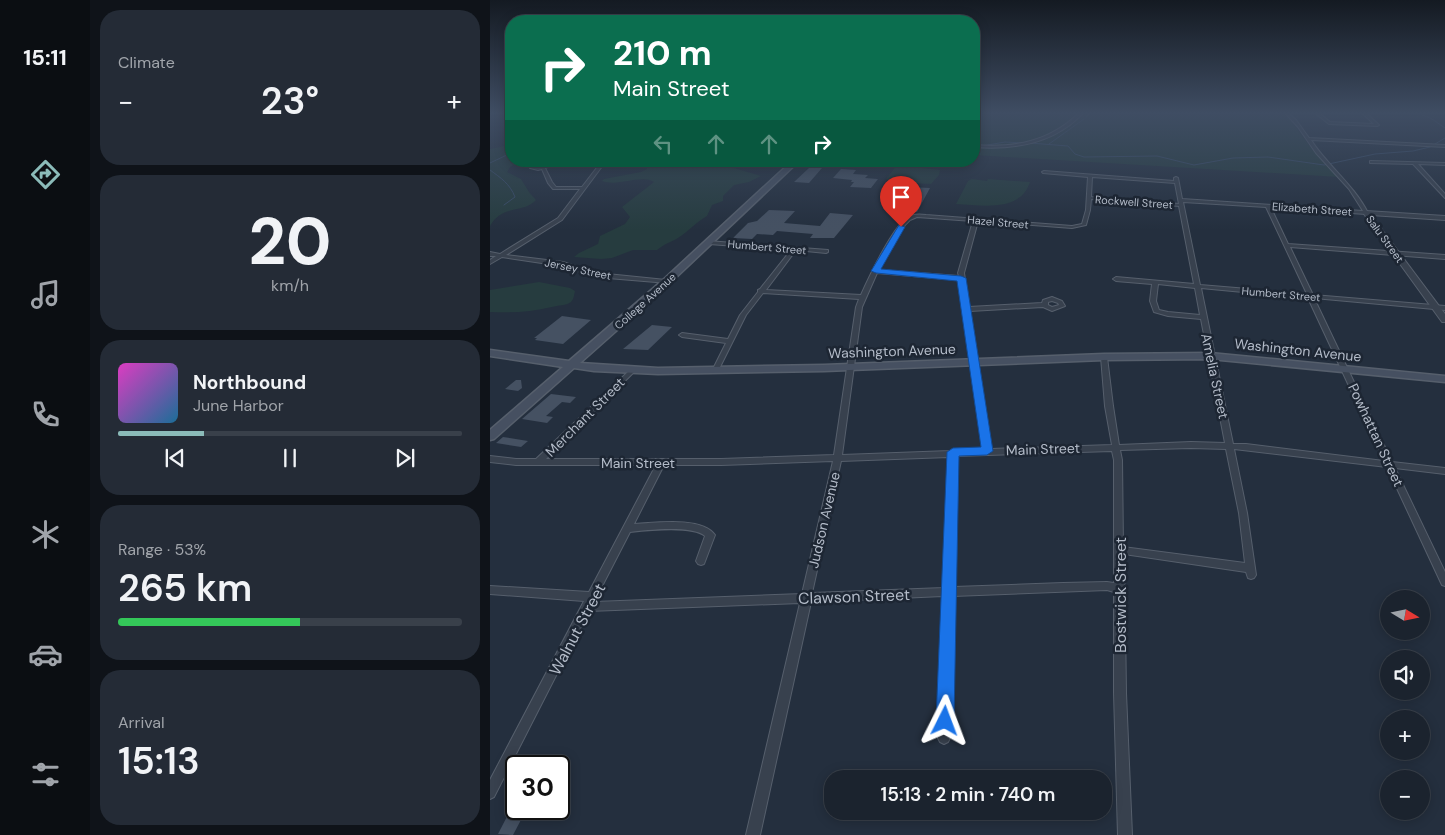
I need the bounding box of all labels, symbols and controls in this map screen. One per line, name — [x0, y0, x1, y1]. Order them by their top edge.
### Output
text: 210 m — [613, 30, 712, 76]
icon: right — [530, 35, 595, 100]
text: 15:11 — [23, 43, 67, 72]
text: Climate — [118, 52, 175, 73]
text: Main Street — [613, 74, 730, 103]
text: 23° — [261, 76, 319, 126]
text: − — [118, 83, 133, 120]
text: + — [447, 83, 462, 120]
icon: left — [649, 130, 677, 158]
icon: ahead — [702, 130, 730, 158]
icon: ahead — [755, 130, 783, 158]
icon: right — [808, 130, 836, 158]
icon: directions — [28, 157, 63, 192]
pin — [880, 176, 922, 227]
icon: arrive — [887, 183, 915, 211]
street label: Rockwell Street — [1095, 192, 1173, 212]
street label: Elizabeth Street — [1272, 199, 1352, 219]
text: 20 — [249, 200, 332, 284]
street label: Hazel Street — [967, 212, 1029, 232]
street label: Salu Street — [1363, 213, 1407, 265]
street label: Humbert Street — [727, 237, 807, 257]
street label: Jersey Street — [543, 255, 613, 283]
street label: College Avenue — [611, 270, 679, 332]
text: km/h — [271, 275, 309, 296]
icon: music — [28, 277, 63, 312]
street label: Humbert Street — [1241, 284, 1321, 304]
street label: Amelia Street — [1197, 331, 1233, 421]
street label: Washington Avenue — [1234, 334, 1362, 366]
street label: Washington Avenue — [828, 340, 956, 362]
text: Northbound — [193, 370, 306, 395]
street label: Merchant Street — [541, 373, 629, 461]
street label: Powhattan Street — [1344, 380, 1408, 490]
text: June Harbor — [193, 395, 284, 416]
icon: phone — [28, 397, 63, 432]
street label: Main Street — [1006, 439, 1080, 459]
icon: previous — [161, 444, 189, 472]
icon: pause — [276, 444, 304, 472]
icon: next — [391, 444, 419, 472]
street label: Main Street — [601, 454, 675, 472]
street label: Judson Avenue — [804, 470, 844, 570]
icon: climate — [28, 517, 63, 552]
street label: Bostwick Street — [1110, 537, 1131, 653]
text: Range · 53% — [118, 539, 206, 560]
text: 265 km — [118, 563, 252, 613]
street label: Walnut Street — [544, 580, 610, 679]
street label: Clawson Street — [798, 584, 910, 609]
north arrow — [1380, 590, 1430, 640]
map controls — [1380, 590, 1430, 820]
icon: car — [28, 637, 63, 672]
button: sound — [1380, 650, 1430, 700]
position arrow — [918, 694, 970, 746]
button: + — [1380, 710, 1430, 760]
text: Arrival — [118, 712, 165, 733]
text: 15:13 — [118, 736, 200, 786]
speed limit sign: 30 — [505, 755, 570, 820]
icon: filters — [28, 757, 63, 792]
button: − — [1380, 770, 1430, 820]
text: 15:13 · 2 min · 740 m — [881, 782, 1055, 807]

